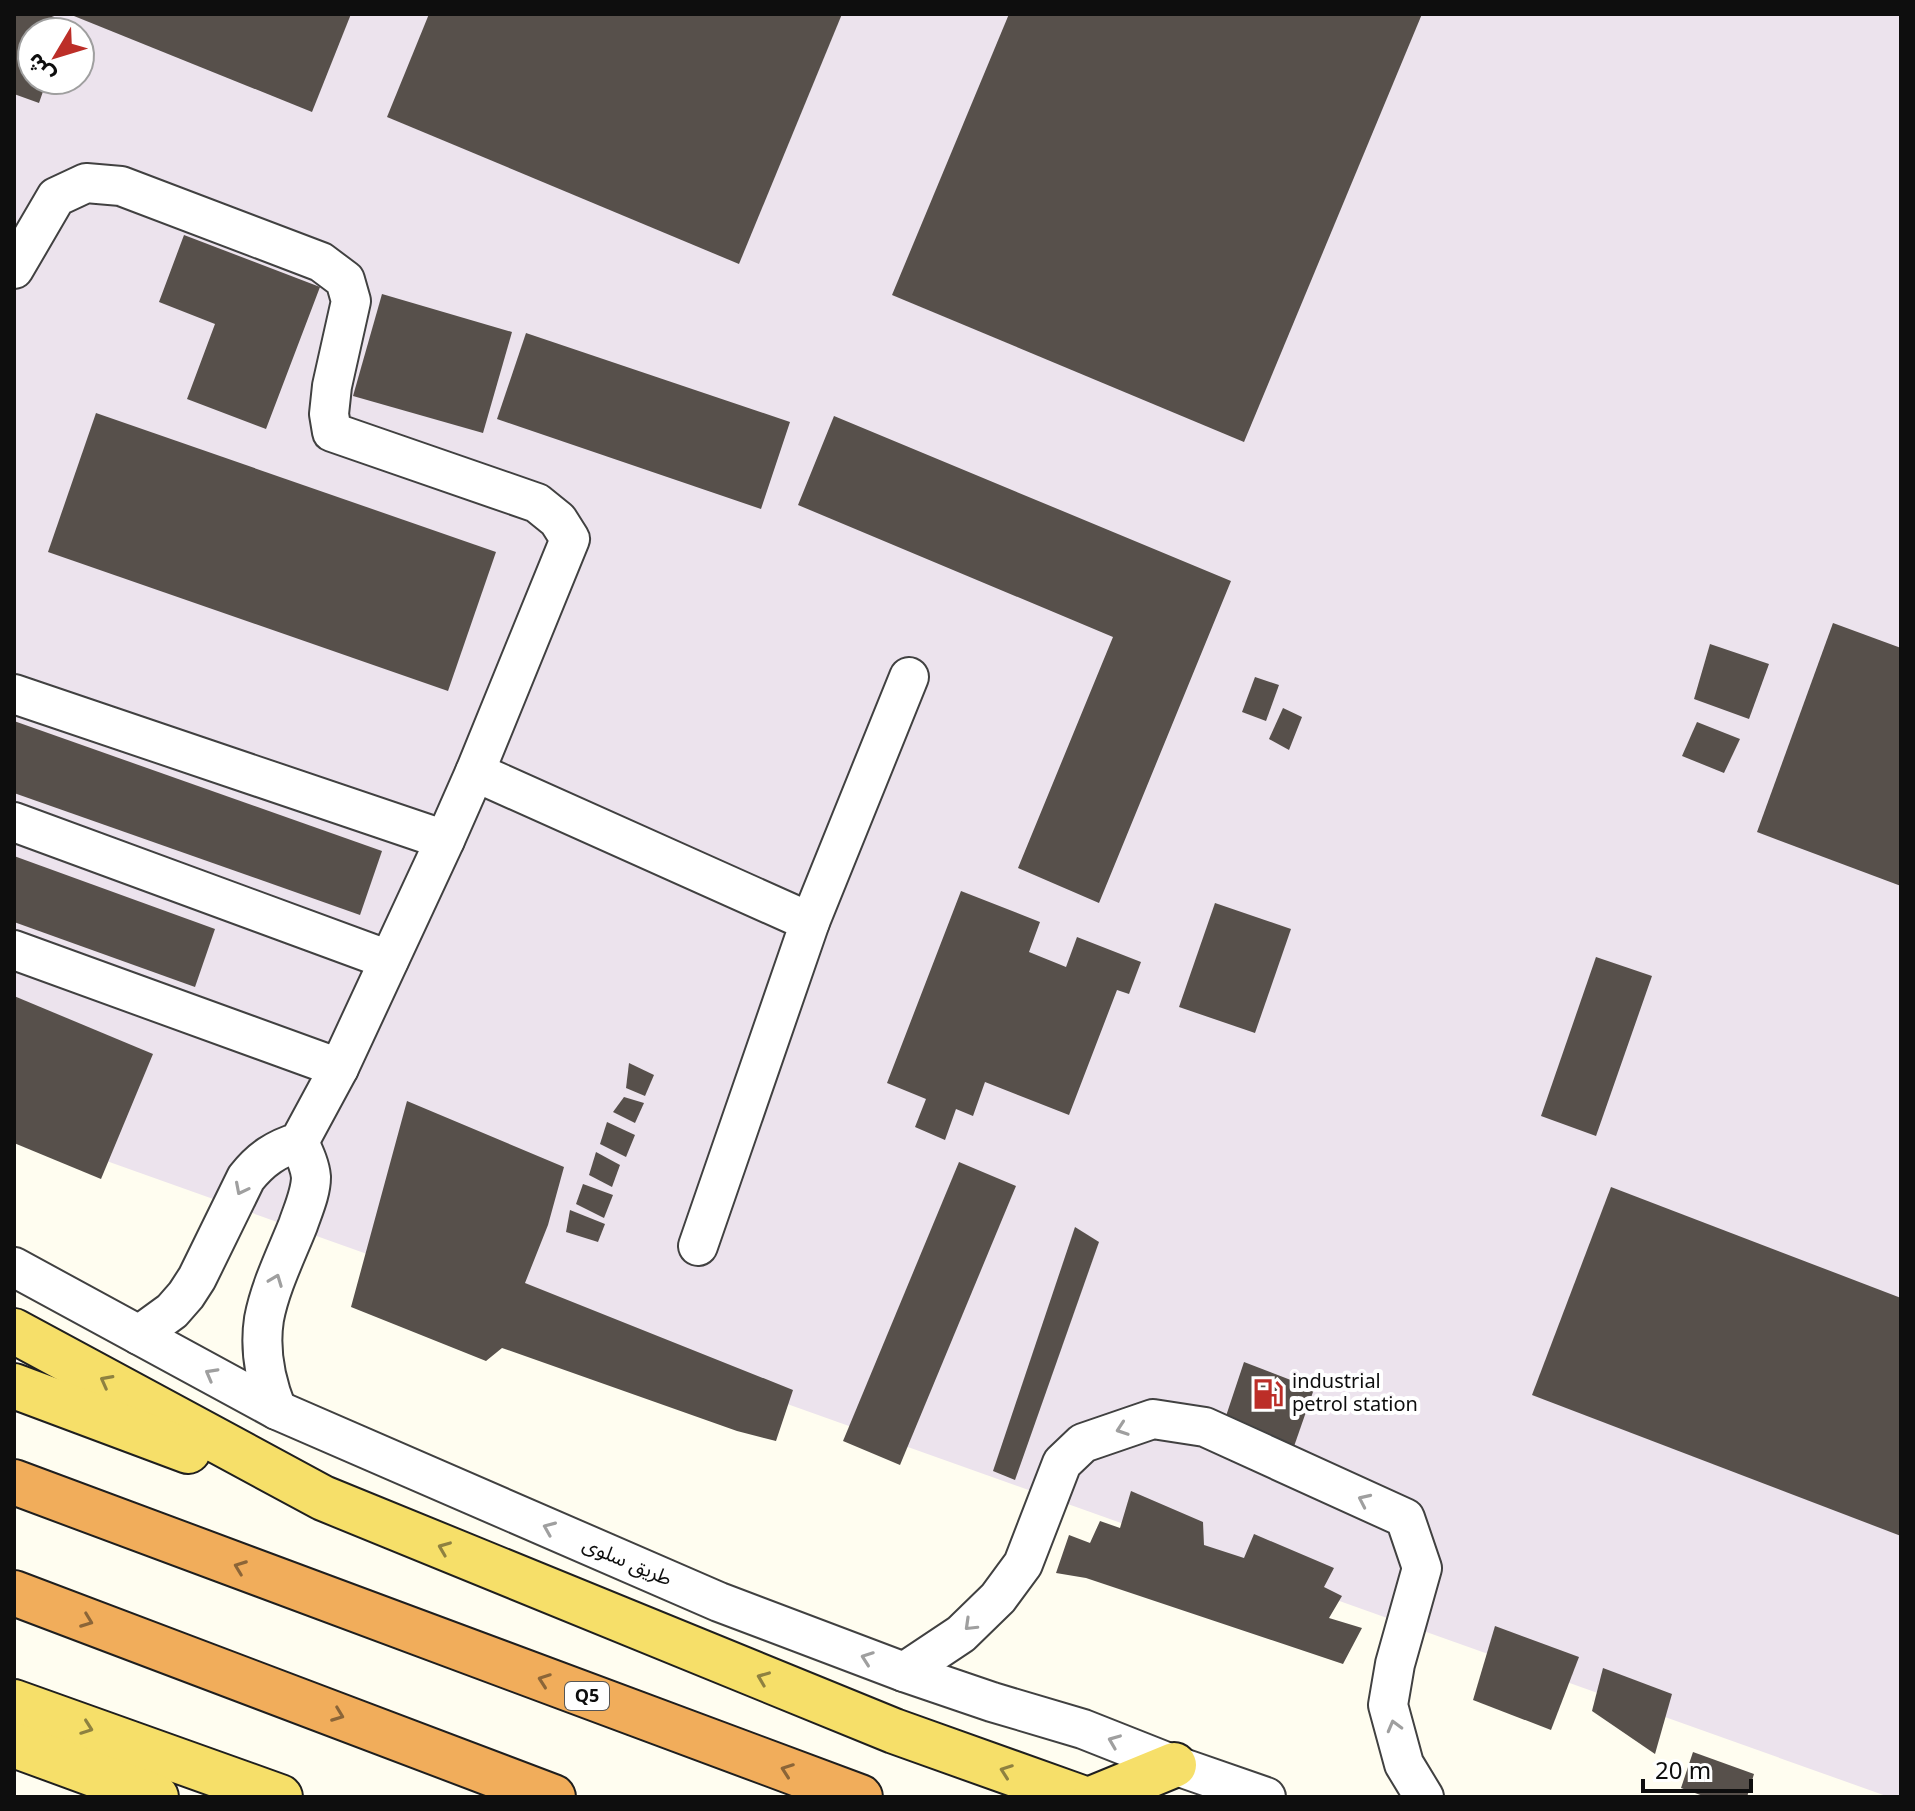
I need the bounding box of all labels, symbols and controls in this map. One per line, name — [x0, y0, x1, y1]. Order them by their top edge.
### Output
north arrow — [16, 16, 96, 96]
text: ش — [14, 42, 68, 94]
one-way arrow — [235, 1180, 251, 1195]
one-way arrow — [266, 1274, 283, 1288]
place label: industrial petrol station — [1292, 1361, 1418, 1426]
one-way arrow — [205, 1368, 219, 1384]
one-way arrow — [101, 1375, 115, 1391]
fuel station icon: industrial petrol station — [1251, 1377, 1285, 1411]
one-way arrow — [1116, 1420, 1130, 1436]
one-way arrow — [1358, 1494, 1372, 1510]
one-way arrow — [543, 1521, 557, 1537]
street label: طريق سلوى — [575, 1524, 679, 1600]
one-way arrow — [438, 1541, 452, 1558]
one-way arrow — [234, 1560, 248, 1576]
one-way arrow — [79, 1611, 93, 1628]
one-way arrow — [965, 1616, 979, 1630]
one-way arrow — [861, 1652, 875, 1668]
one-way arrow — [757, 1671, 771, 1687]
one-way arrow — [537, 1673, 551, 1689]
road number: Q5 — [565, 1682, 609, 1710]
one-way arrow — [330, 1705, 344, 1722]
one-way arrow — [80, 1718, 94, 1735]
one-way arrow — [1386, 1719, 1403, 1733]
one-way arrow — [1108, 1734, 1122, 1751]
scale bar — [1643, 1743, 1751, 1793]
text: 20 m — [1655, 1746, 1711, 1797]
one-way arrow — [781, 1763, 795, 1780]
one-way arrow — [999, 1764, 1013, 1781]

